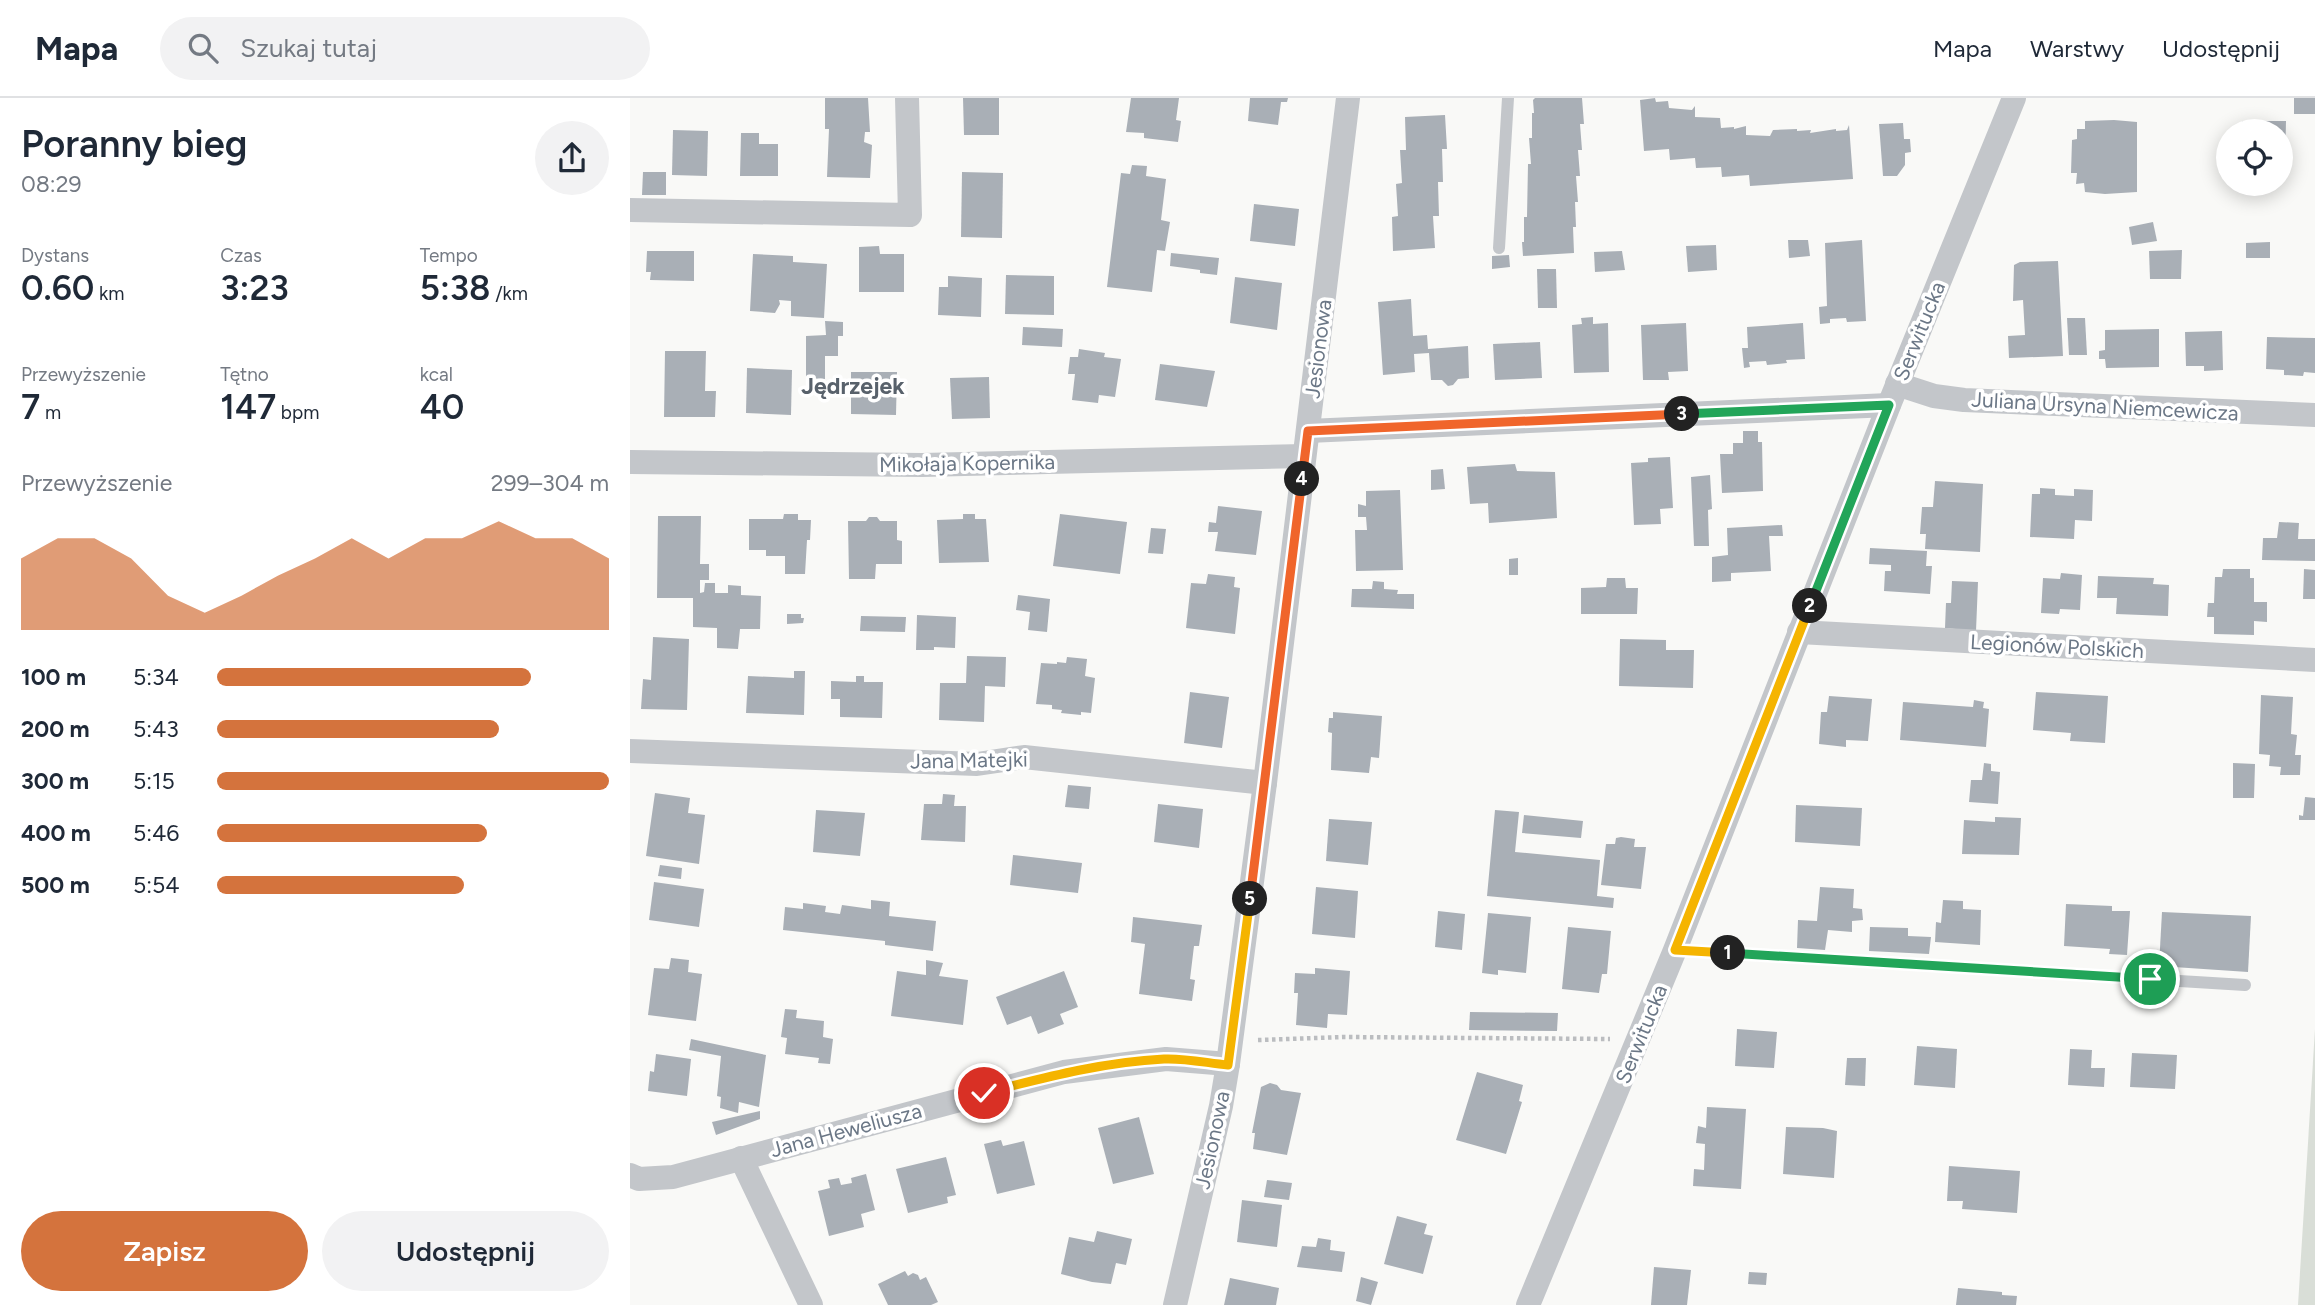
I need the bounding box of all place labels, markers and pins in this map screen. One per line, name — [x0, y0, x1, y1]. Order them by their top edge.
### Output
pin: 3 — [1664, 396, 1700, 432]
pin: 4 — [1284, 462, 1320, 496]
pin: 2 — [1792, 588, 1828, 624]
pin: 5 — [1232, 882, 1268, 916]
pin: 1 — [1710, 936, 1746, 970]
pin — [2120, 949, 2180, 1009]
pin — [954, 1063, 1014, 1123]

